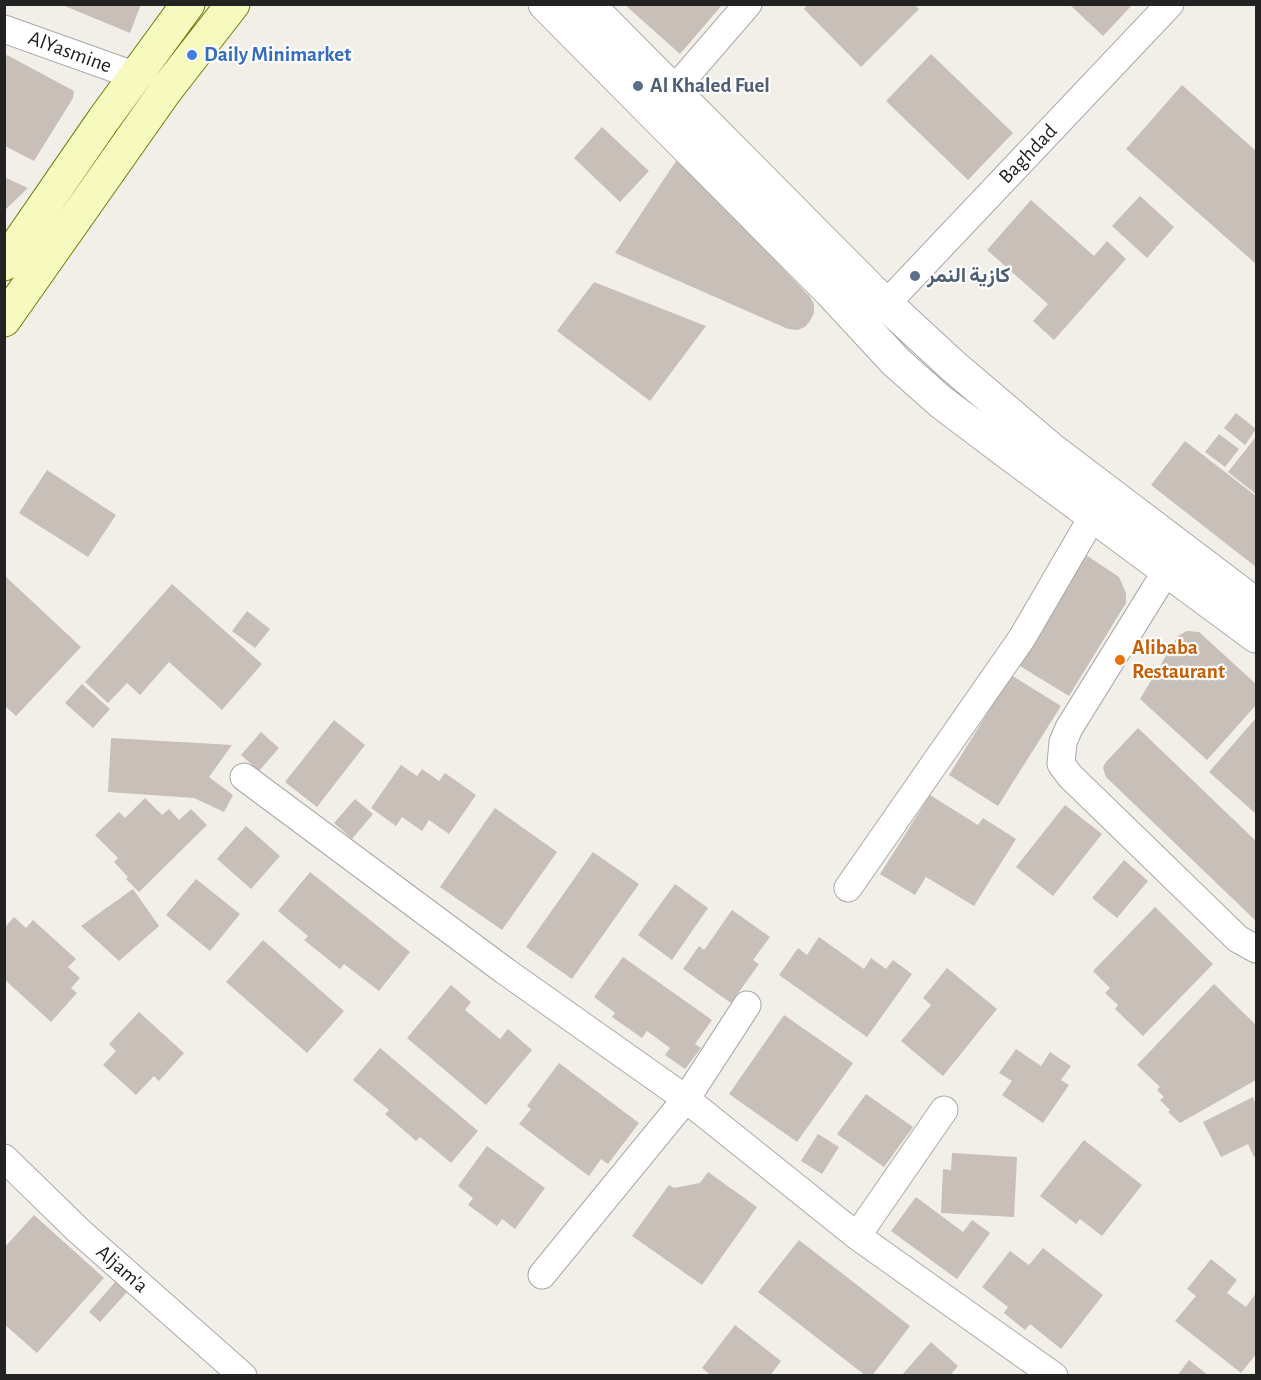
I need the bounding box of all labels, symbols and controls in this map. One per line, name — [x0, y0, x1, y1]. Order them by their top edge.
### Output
street label: AlYasmine — [25, 25, 115, 79]
place label: Daily Minimarket — [204, 42, 351, 68]
marker: Daily Minimarket — [185, 48, 199, 62]
place label: Al Khaled Fuel — [650, 73, 770, 99]
marker: Al Khaled Fuel — [631, 79, 645, 93]
street label: Baghdad — [993, 119, 1063, 189]
place label: كازية النمر — [927, 263, 1010, 289]
marker: كازية النمر — [908, 269, 922, 283]
place label: Alibaba Restaurant — [1132, 635, 1225, 685]
marker: Alibaba Restaurant — [1113, 653, 1127, 667]
street label: Aljam'a — [91, 1240, 153, 1298]

